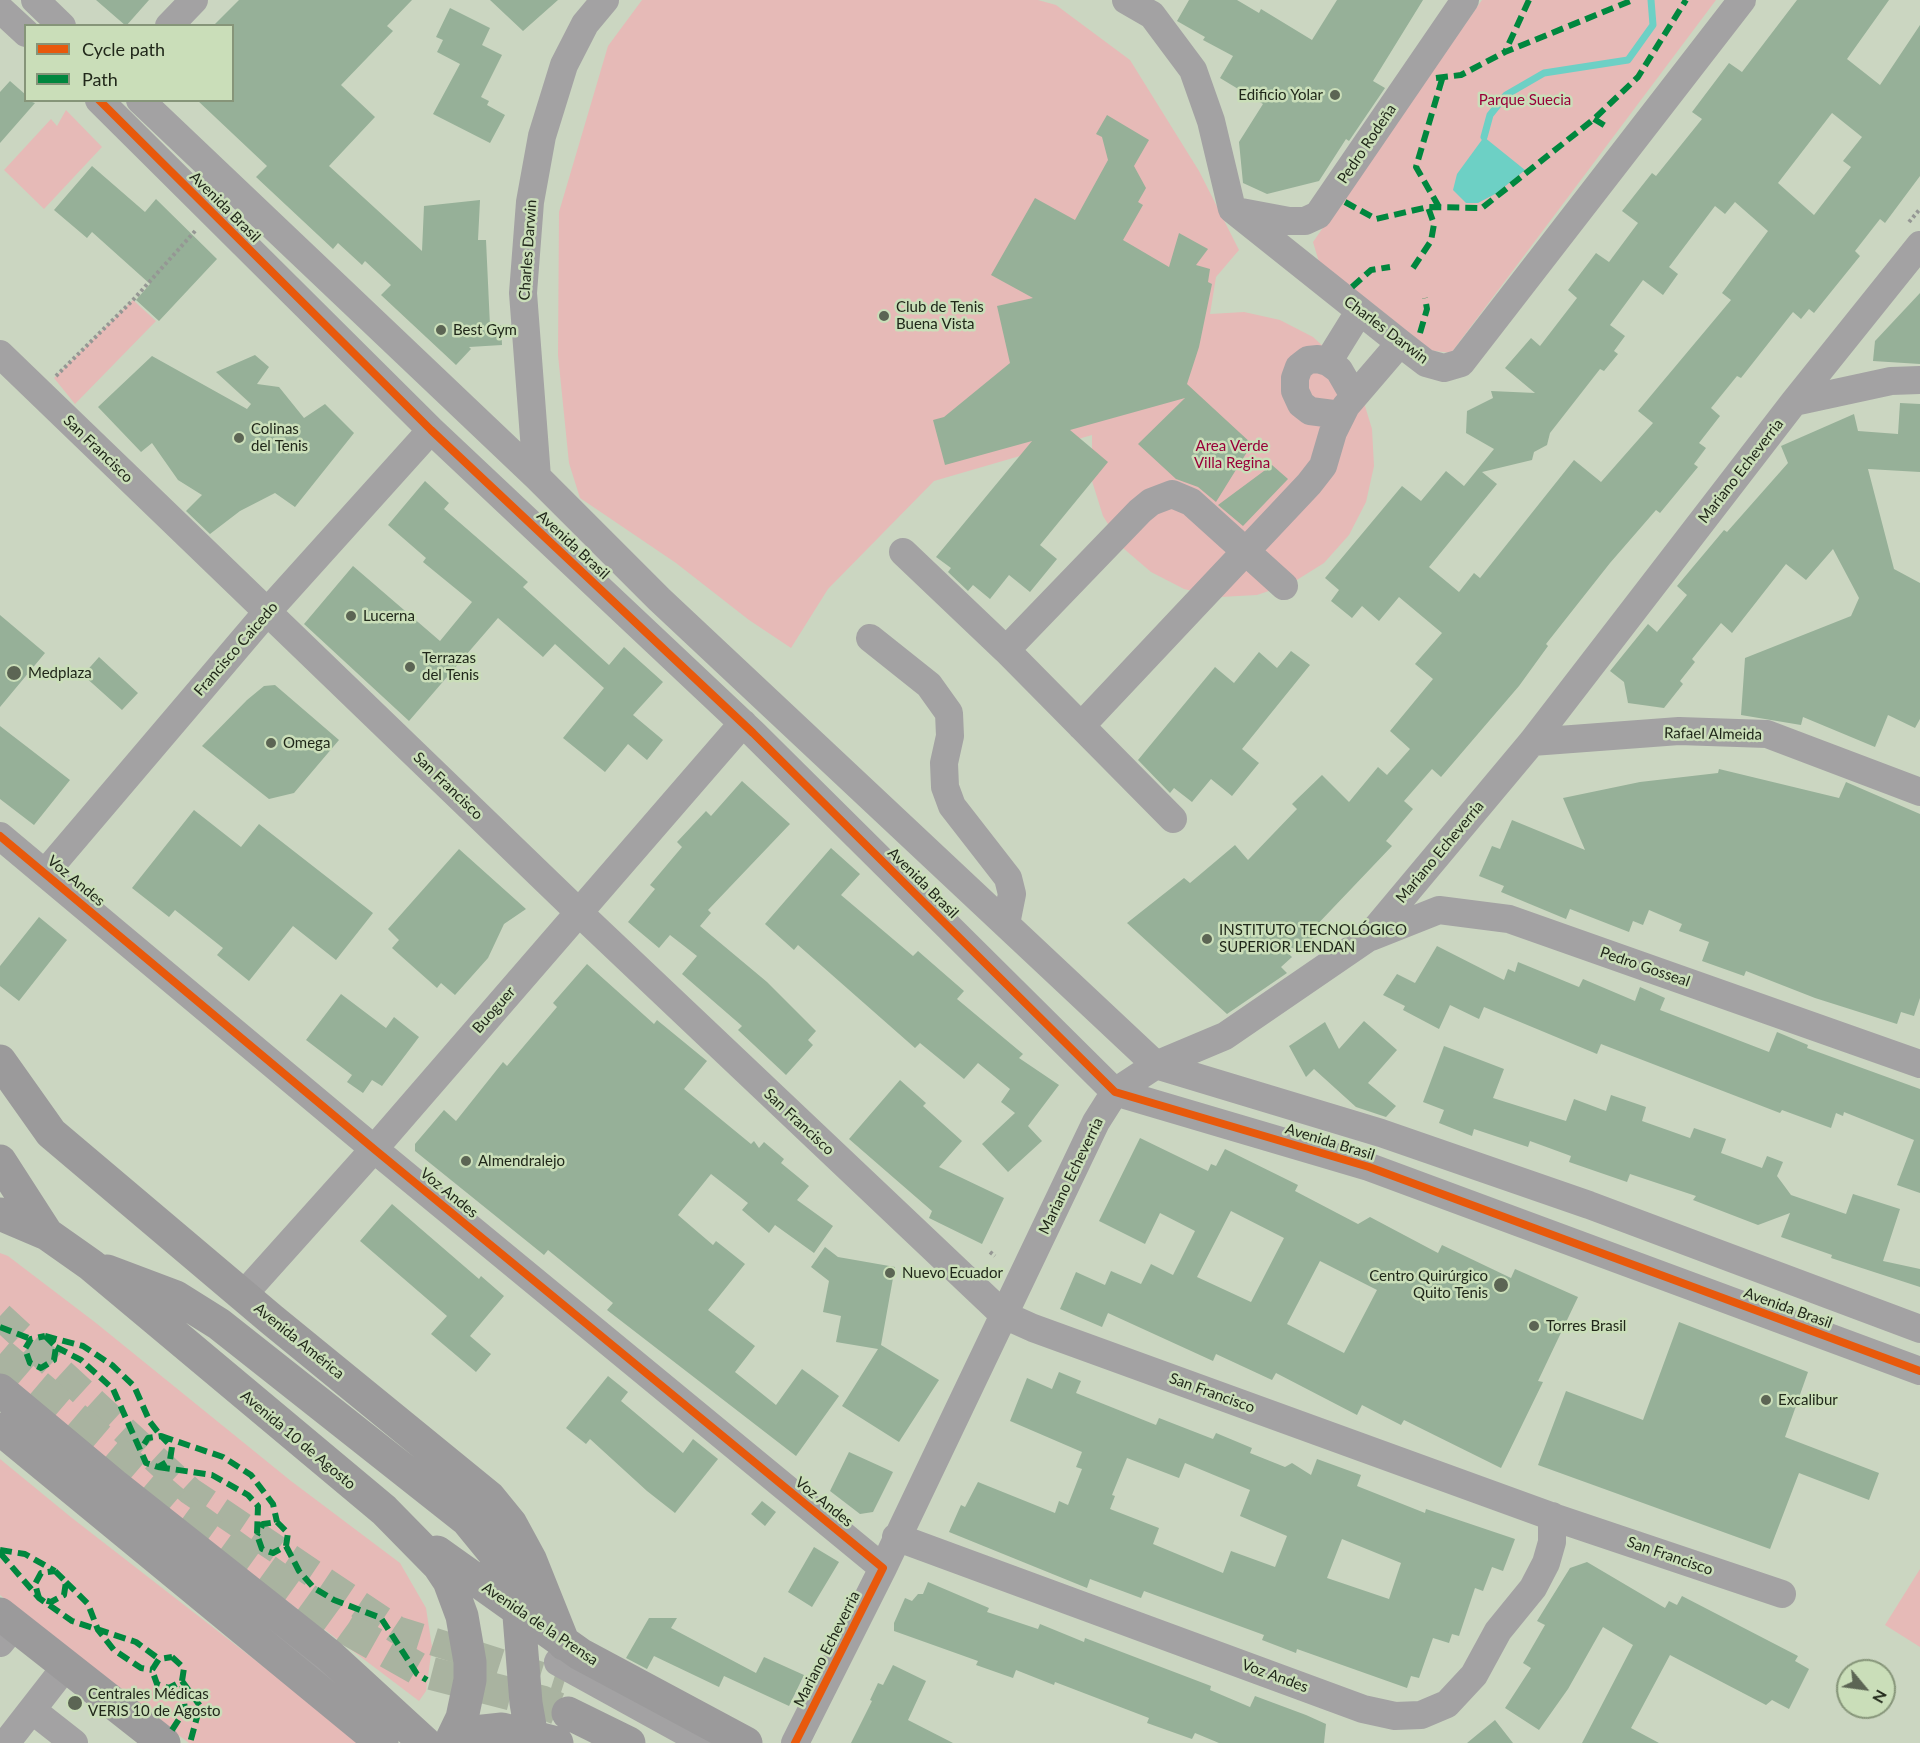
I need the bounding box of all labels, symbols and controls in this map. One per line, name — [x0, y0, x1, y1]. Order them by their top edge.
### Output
legend — [24, 24, 234, 102]
text: Cycle path — [82, 38, 165, 60]
text: Path — [82, 68, 118, 90]
place label: Edificio Yolar — [1238, 86, 1323, 104]
marker: Edificio Yolar — [1328, 88, 1342, 102]
park label: Parque Suecia — [1479, 91, 1571, 109]
street label: Pedro Rodeña — [1334, 101, 1400, 187]
street label: Avenida Brasil — [186, 168, 264, 246]
street label: Charles Darwin — [515, 199, 541, 301]
street label: Charles Darwin — [1340, 292, 1432, 368]
place label: Club de Tenis Buena Vista — [896, 298, 984, 333]
marker: Club de Tenis Buena Vista — [877, 309, 891, 323]
place label: Best Gym — [453, 321, 517, 339]
marker: Best Gym — [434, 323, 448, 337]
street label: San Francisco — [60, 411, 136, 487]
street label: Mariano Echeverria — [1695, 415, 1787, 527]
place label: Colinas del Tenis — [251, 420, 308, 455]
marker: Colinas del Tenis — [232, 431, 246, 445]
park label: Area Verde Villa Regina — [1194, 437, 1270, 472]
street label: Avenida Brasil — [533, 507, 613, 583]
street label: Francisco Caicedo — [190, 598, 282, 700]
place label: Lucerna — [363, 607, 415, 625]
marker: Lucerna — [344, 609, 358, 623]
place label: Terrazas del Tenis — [422, 649, 479, 684]
marker: Terrazas del Tenis — [403, 660, 417, 674]
marker: Medplaza — [5, 664, 23, 682]
place label: Medplaza — [28, 664, 92, 682]
street label: Rafael Almeida — [1664, 724, 1762, 744]
place label: Omega — [283, 734, 330, 752]
marker: Omega — [264, 736, 278, 750]
street label: San Francisco — [410, 748, 486, 824]
street label: Mariano Echeverria — [1392, 797, 1488, 907]
street label: Avenida Brasil — [884, 844, 962, 922]
street label: Voz Andes — [44, 852, 108, 910]
place label: INSTITUTO TECNOLÓGICO SUPERIOR LENDAN — [1219, 921, 1407, 956]
marker: INSTITUTO TECNOLÓGICO SUPERIOR LENDAN — [1200, 932, 1214, 946]
street label: Pedro Gosseal — [1598, 943, 1692, 991]
street label: Buoguer — [469, 983, 519, 1037]
street label: San Francisco — [760, 1085, 838, 1159]
street label: Mariano Echeverria — [1035, 1115, 1107, 1237]
street label: Avenida Brasil — [1283, 1120, 1377, 1164]
place label: Almendralejo — [478, 1152, 565, 1170]
marker: Almendralejo — [459, 1154, 473, 1168]
street label: Voz Andes — [416, 1164, 482, 1222]
place label: Nuevo Ecuador — [902, 1264, 1003, 1282]
marker: Nuevo Ecuador — [883, 1266, 897, 1280]
place label: Centro Quirúrgico Quito Tenis — [1369, 1267, 1488, 1302]
marker: Centro Quirúrgico Quito Tenis — [1492, 1276, 1510, 1294]
street label: Avenida Brasil — [1741, 1284, 1835, 1332]
street label: Avenida América — [250, 1299, 348, 1383]
place label: Torres Brasil — [1546, 1317, 1626, 1335]
marker: Torres Brasil — [1527, 1319, 1541, 1333]
street label: San Francisco — [1167, 1369, 1257, 1417]
street label: Avenida 10 de Agosto — [237, 1387, 359, 1493]
place label: Excalibur — [1778, 1391, 1838, 1409]
marker: Excalibur — [1759, 1393, 1773, 1407]
street label: Voz Andes — [791, 1473, 857, 1531]
street label: San Francisco — [1625, 1533, 1715, 1579]
street label: Avenida de la Prensa — [479, 1579, 601, 1669]
street label: Mariano Echeverria — [790, 1588, 864, 1710]
street label: Voz Andes — [1239, 1656, 1311, 1696]
north arrow — [1836, 1659, 1896, 1719]
place label: Centrales Médicas VERIS 10 de Agosto — [88, 1685, 220, 1720]
text: N — [1869, 1687, 1892, 1707]
marker: Centrales Médicas VERIS 10 de Agosto — [66, 1694, 84, 1712]

